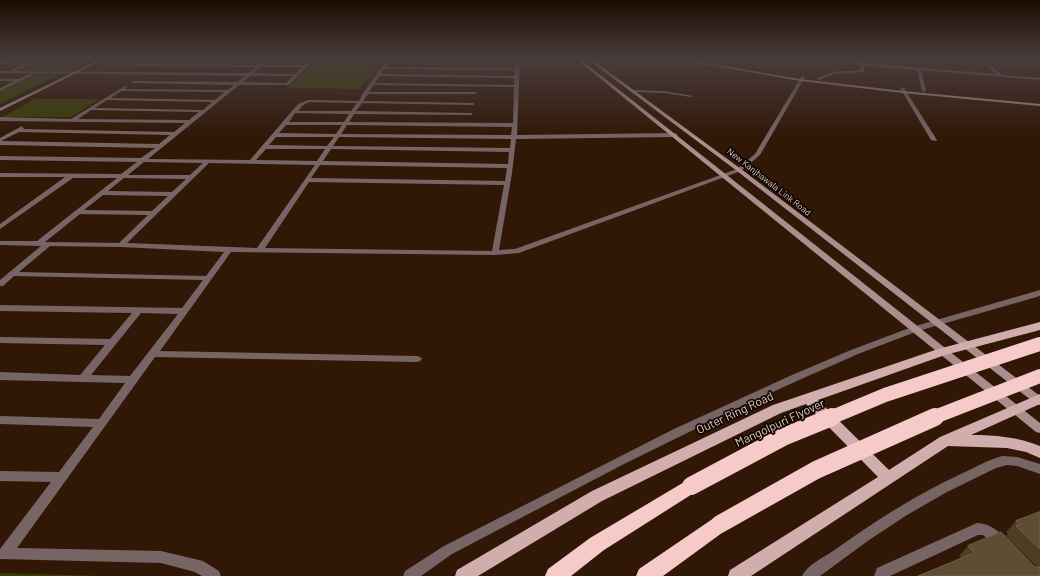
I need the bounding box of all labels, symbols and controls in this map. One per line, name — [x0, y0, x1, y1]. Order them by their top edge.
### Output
street label: New Kanjhawala Link Road — [725, 146, 813, 218]
street label: Outer Ring Road — [694, 389, 776, 437]
street label: Mangolpuri Flyover — [733, 396, 827, 450]

